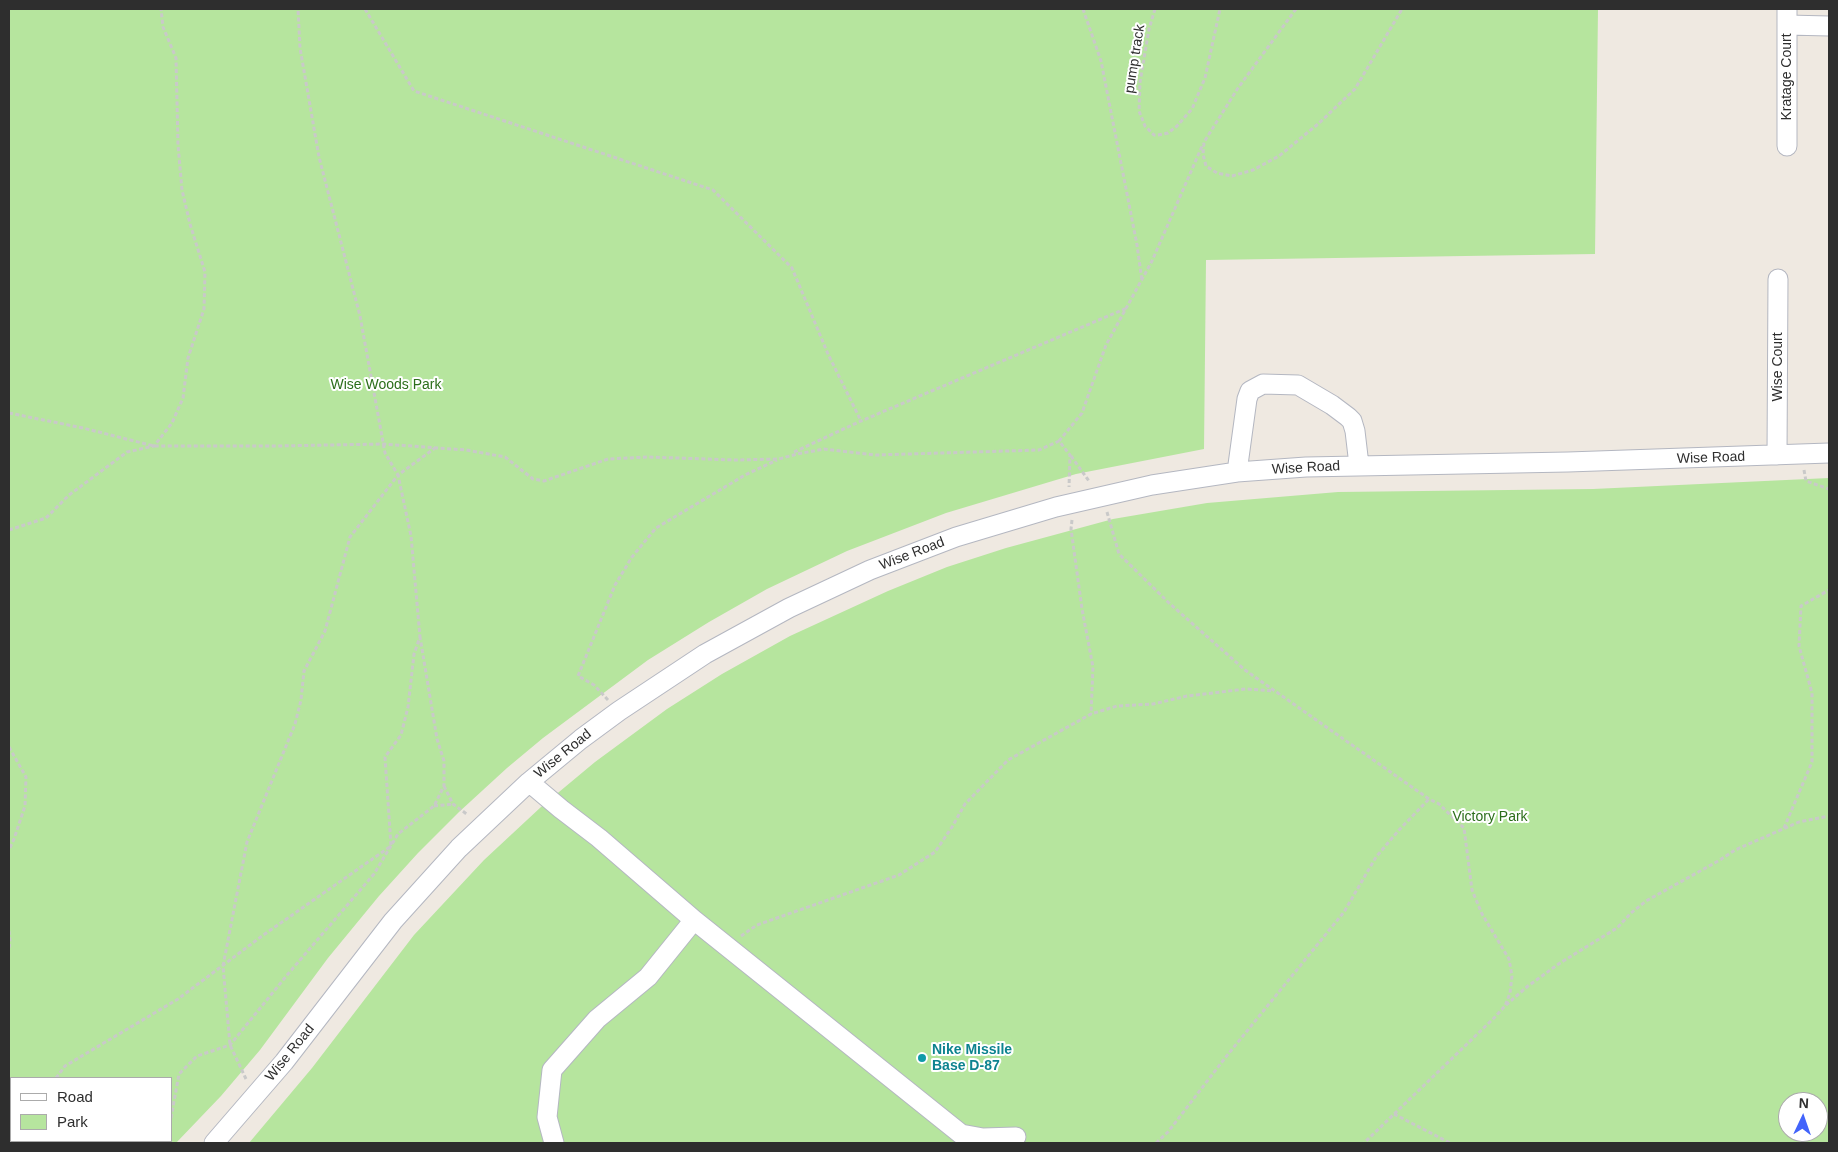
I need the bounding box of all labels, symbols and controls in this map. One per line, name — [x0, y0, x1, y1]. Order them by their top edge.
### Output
street label: pump track — [1121, 23, 1149, 95]
street label: Kratage Court — [1779, 33, 1795, 121]
street label: Wise Court — [1770, 332, 1786, 402]
park label: Wise Woods Park — [331, 377, 441, 393]
street label: Wise Road — [1676, 448, 1746, 468]
street label: Wise Road — [1271, 458, 1341, 478]
street label: Wise Road — [877, 534, 947, 574]
street label: Wise Road — [531, 726, 595, 782]
park label: Victory Park — [1452, 809, 1528, 825]
street label: Wise Road — [262, 1021, 318, 1085]
place label: Nike Missile Base D-87 — [932, 1042, 1012, 1074]
marker: Nike Missile Base D-87 — [916, 1052, 928, 1064]
legend — [10, 1077, 172, 1142]
text: Road — [57, 1088, 93, 1105]
north arrow — [1778, 1092, 1828, 1142]
text: N — [1798, 1095, 1809, 1111]
text: Park — [57, 1113, 88, 1130]

